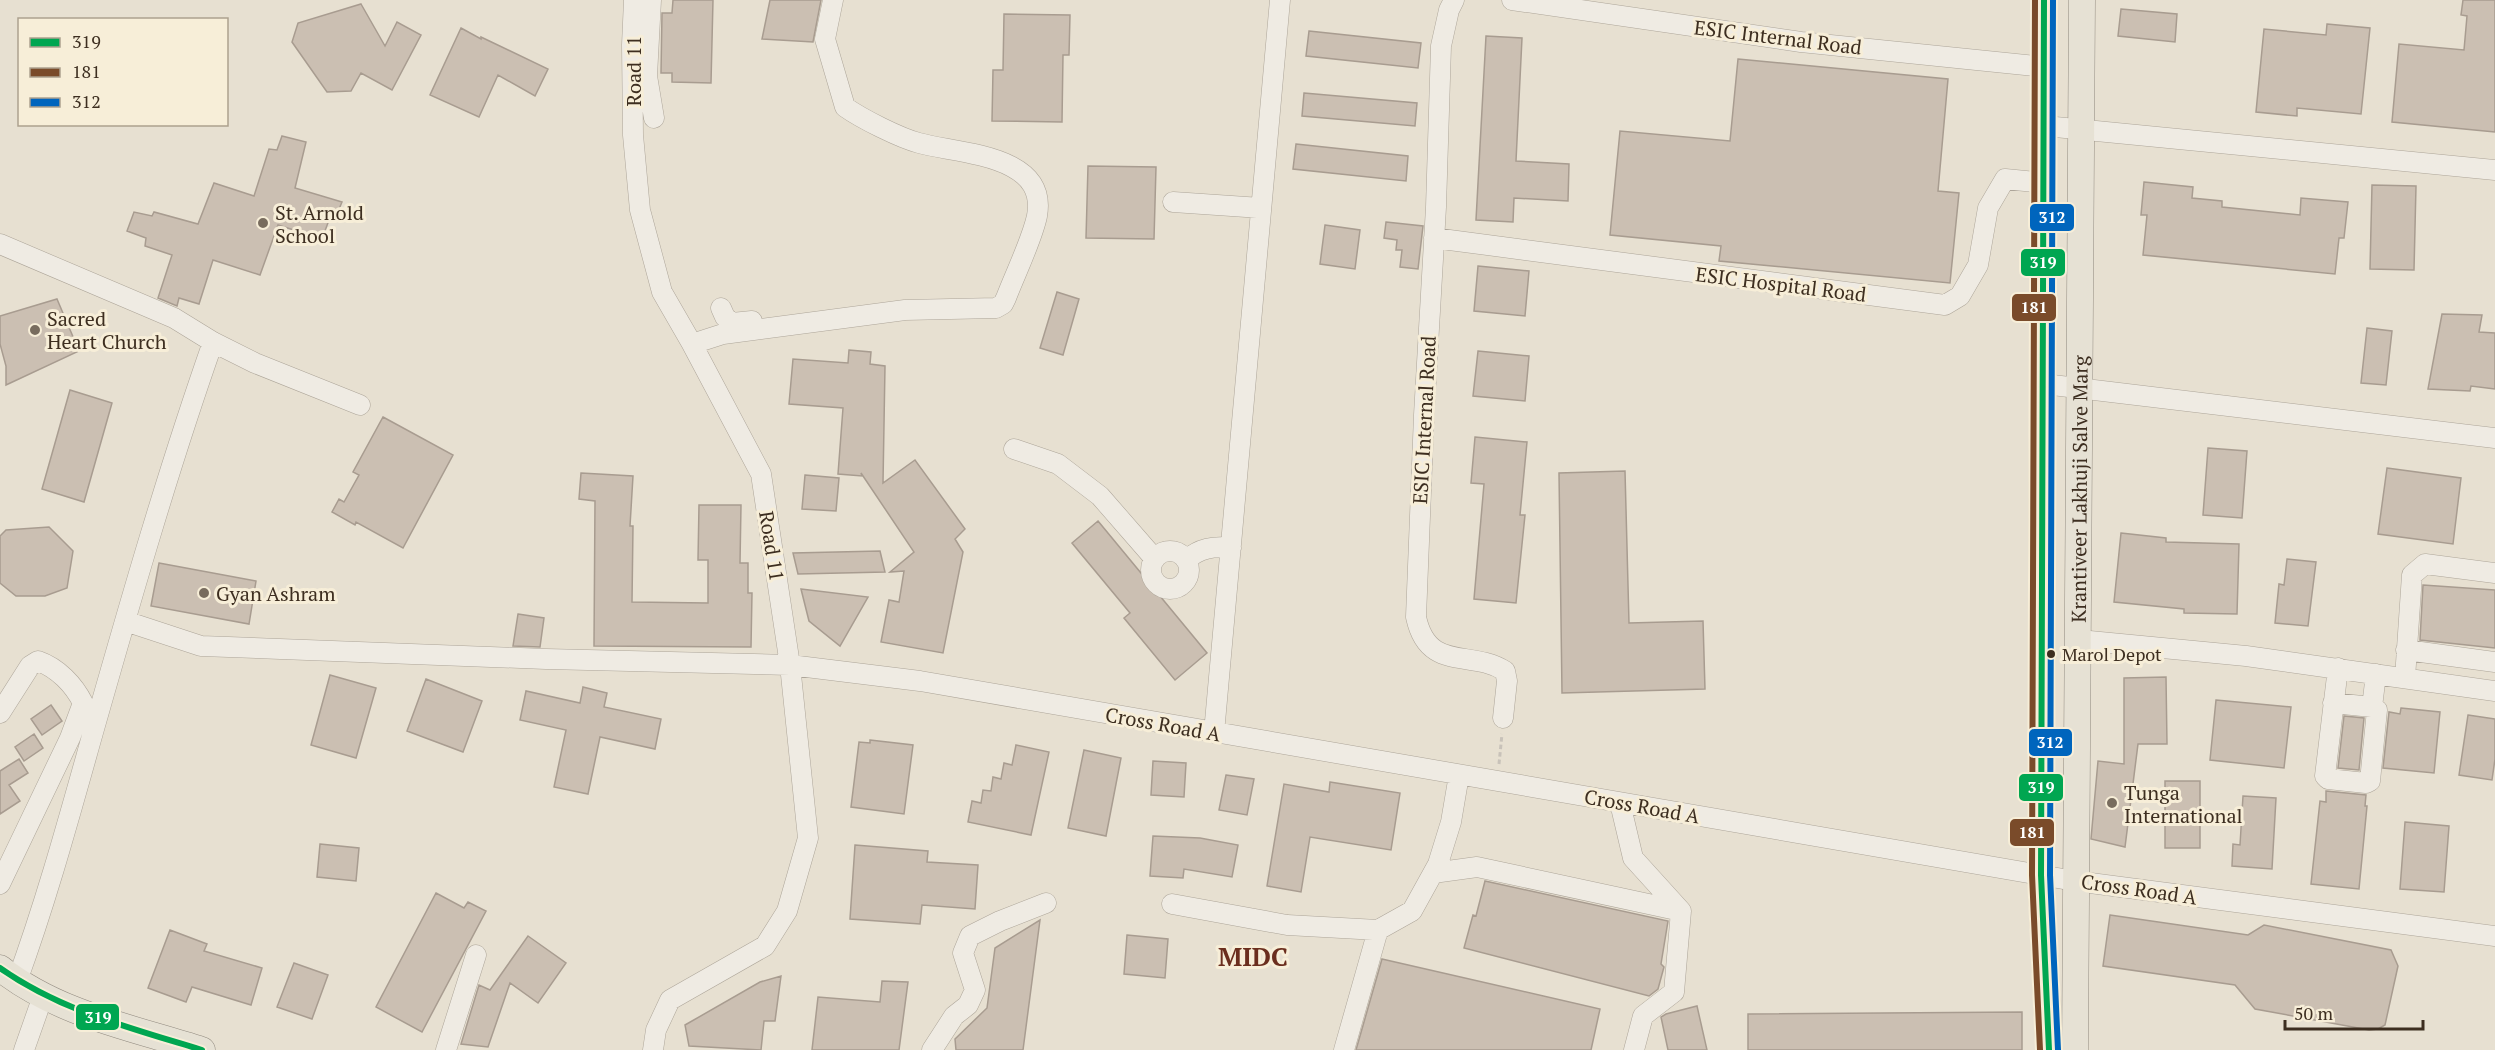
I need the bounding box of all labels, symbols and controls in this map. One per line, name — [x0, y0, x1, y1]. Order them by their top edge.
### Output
street label: ESIC Internal Road — [1693, 13, 1863, 61]
legend — [18, 18, 228, 126]
text: 319 — [72, 29, 101, 53]
street label: Road 11 — [620, 36, 647, 106]
text: 181 — [72, 59, 101, 83]
text: 312 — [72, 89, 101, 113]
place label: St. Arnold School — [275, 199, 364, 249]
line badge: 312 — [2029, 203, 2075, 232]
text: 312 — [2038, 206, 2066, 228]
marker: St. Arnold School — [256, 216, 270, 230]
line badge: 319 — [2020, 248, 2066, 277]
text: 319 — [2029, 251, 2057, 273]
street label: ESIC Hospital Road — [1694, 260, 1868, 308]
line badge: 181 — [2011, 293, 2057, 322]
text: 181 — [2020, 296, 2048, 318]
place label: Sacred Heart Church — [47, 305, 167, 355]
marker: Sacred Heart Church — [28, 323, 42, 337]
street label: ESIC Internal Road — [1406, 335, 1442, 505]
street label: Krantiveer Lakhuji Salve Marg — [2064, 355, 2093, 623]
street label: Road 11 — [753, 509, 791, 583]
place label: Gyan Ashram — [216, 580, 335, 607]
marker: Gyan Ashram — [197, 586, 211, 600]
place label: Marol Depot — [2062, 642, 2162, 666]
marker: Marol Depot — [2045, 648, 2057, 660]
street label: Cross Road A — [1103, 701, 1223, 747]
line badge: 312 — [2028, 728, 2073, 757]
text: 312 — [2036, 731, 2064, 753]
line badge: 319 — [2018, 773, 2064, 802]
text: 319 — [2027, 776, 2055, 798]
place label: Tunga International — [2124, 779, 2243, 829]
street label: Cross Road A — [1582, 783, 1702, 829]
marker: Tunga International — [2105, 796, 2119, 810]
line badge: 181 — [2009, 818, 2055, 847]
text: 181 — [2018, 821, 2046, 843]
street label: Cross Road A — [2079, 868, 2199, 911]
district label: MIDC — [1218, 939, 1288, 973]
scale bar — [2285, 993, 2423, 1031]
text: 50 m — [2294, 1001, 2334, 1025]
line badge: 319 — [75, 1003, 120, 1031]
text: 319 — [84, 1006, 112, 1028]

